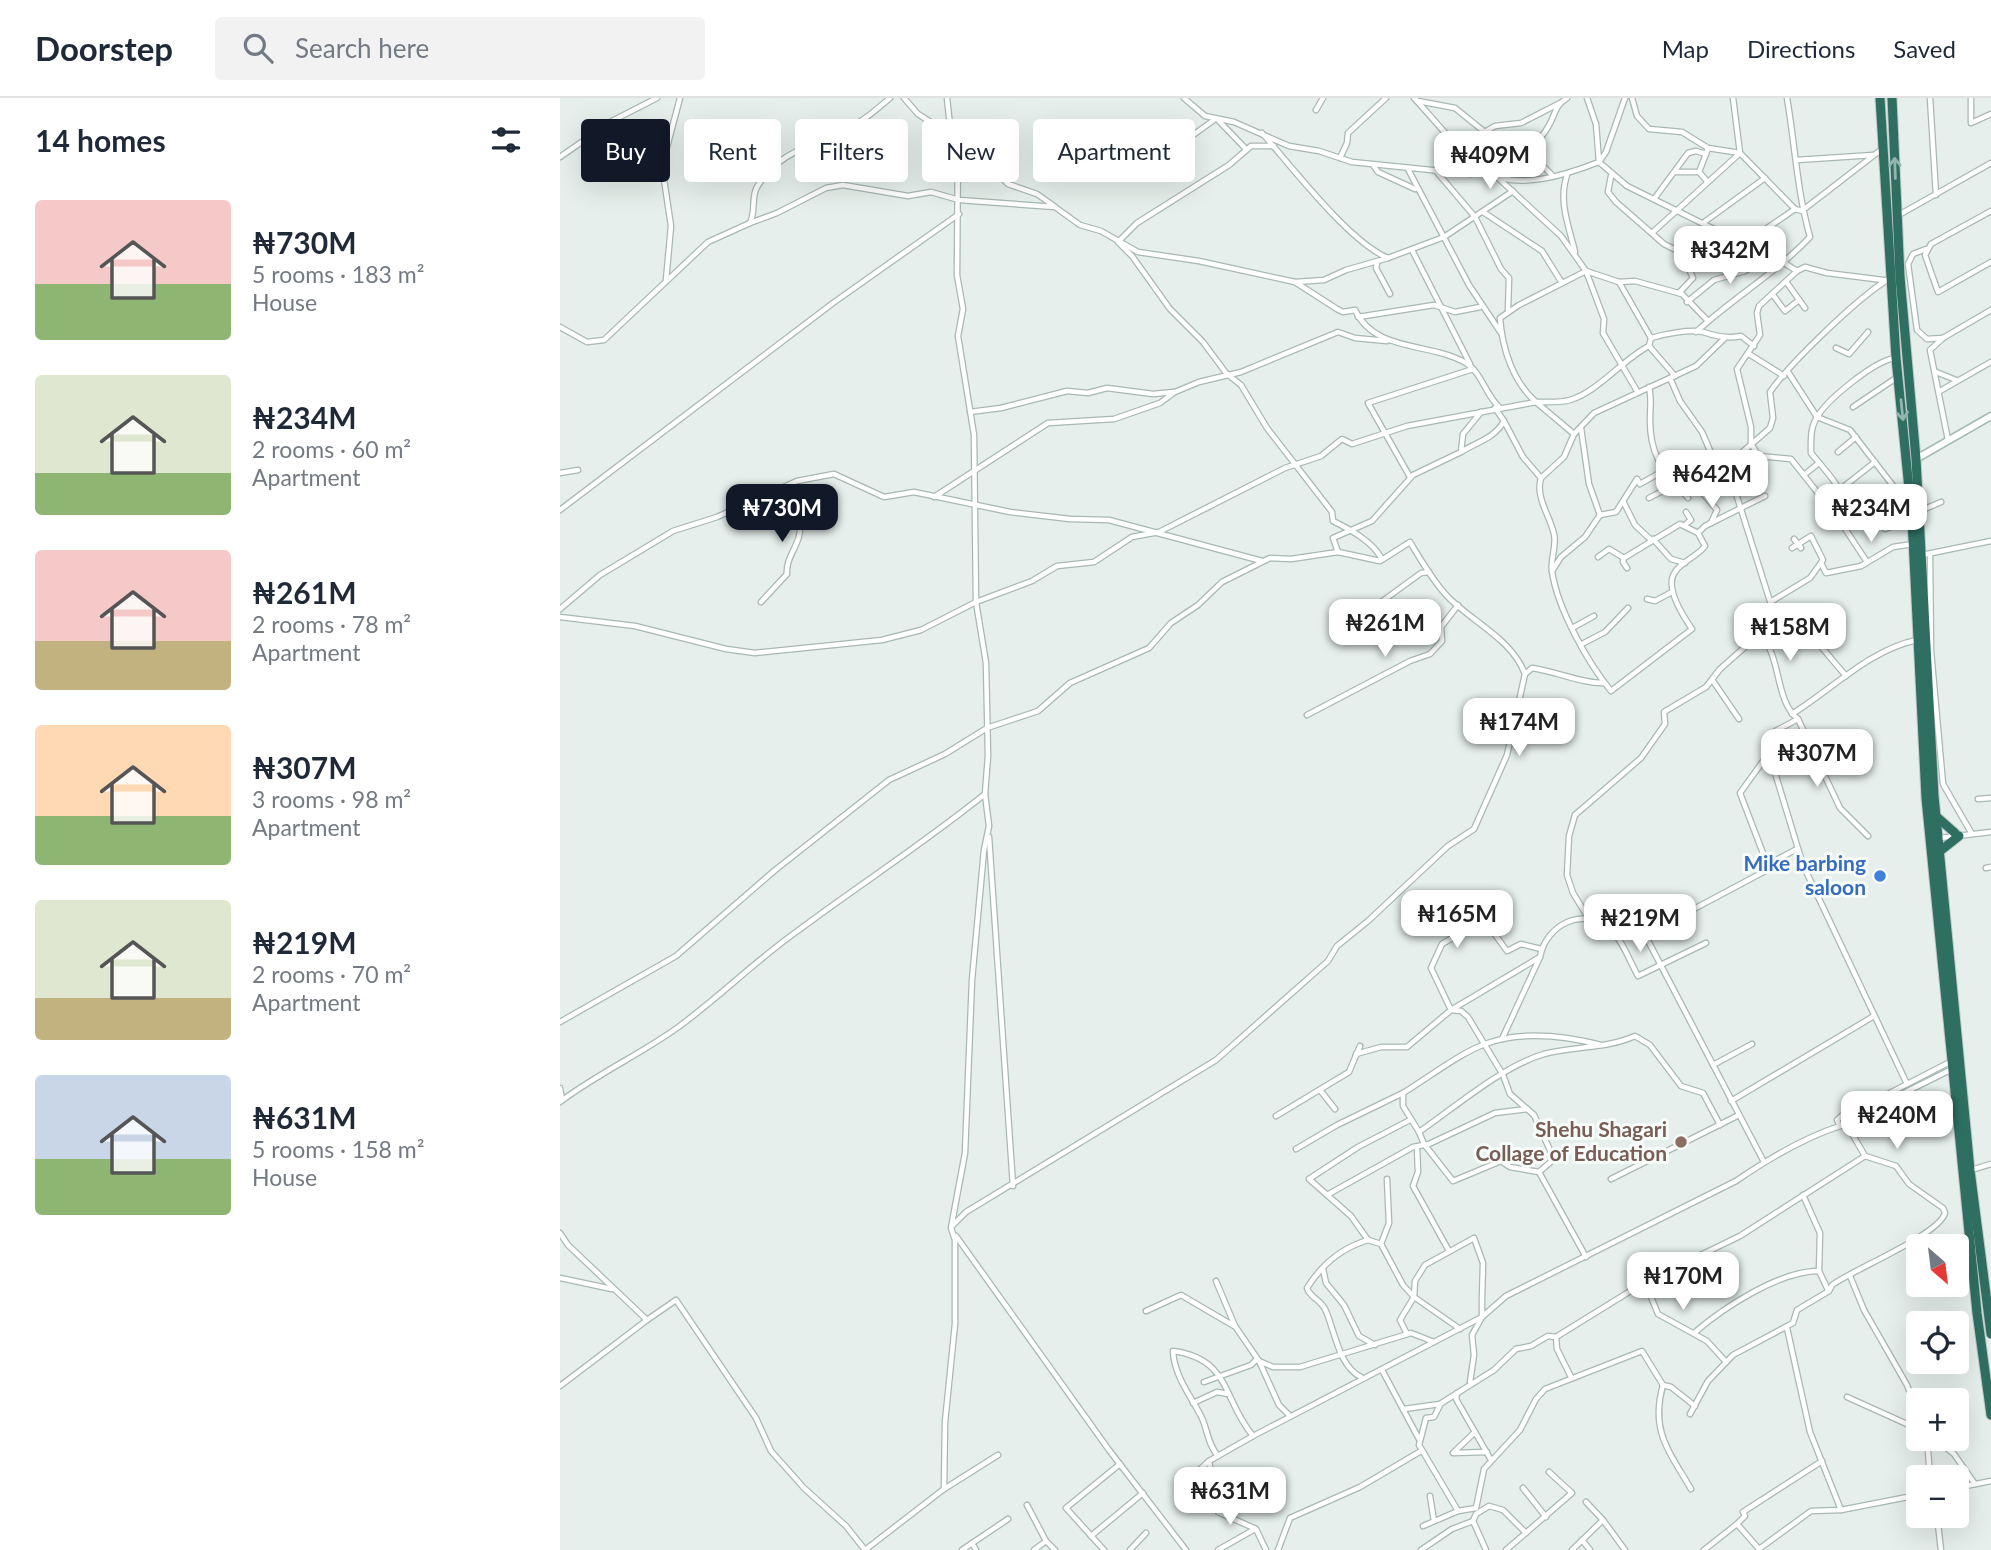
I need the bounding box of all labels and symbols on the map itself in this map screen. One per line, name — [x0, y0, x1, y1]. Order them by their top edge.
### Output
pin: ₦409M — [1441, 132, 1539, 191]
one-way arrow — [1888, 156, 1901, 179]
pin: ₦342M — [1681, 226, 1779, 286]
one-way arrow — [1895, 399, 1908, 421]
pin: ₦642M — [1663, 450, 1761, 510]
pin: ₦730M — [733, 484, 831, 544]
pin: ₦234M — [1822, 484, 1920, 544]
pin: ₦261M — [1336, 600, 1434, 659]
pin: ₦158M — [1741, 603, 1839, 663]
pin: ₦174M — [1470, 698, 1568, 758]
pin: ₦307M — [1768, 730, 1866, 789]
place label: Mike barbing saloon — [1743, 850, 1866, 899]
marker: Mike barbing saloon — [1872, 868, 1888, 884]
pin: ₦165M — [1408, 890, 1506, 950]
pin: ₦219M — [1591, 894, 1689, 954]
pin: ₦240M — [1848, 1091, 1946, 1151]
place label: Shehu Shagari Collage of Education — [1475, 1116, 1667, 1165]
marker: Shehu Shagari Collage of Education — [1673, 1134, 1689, 1150]
north arrow — [1906, 1234, 1969, 1297]
pin: ₦170M — [1634, 1252, 1732, 1312]
pin: ₦631M — [1181, 1468, 1279, 1527]

